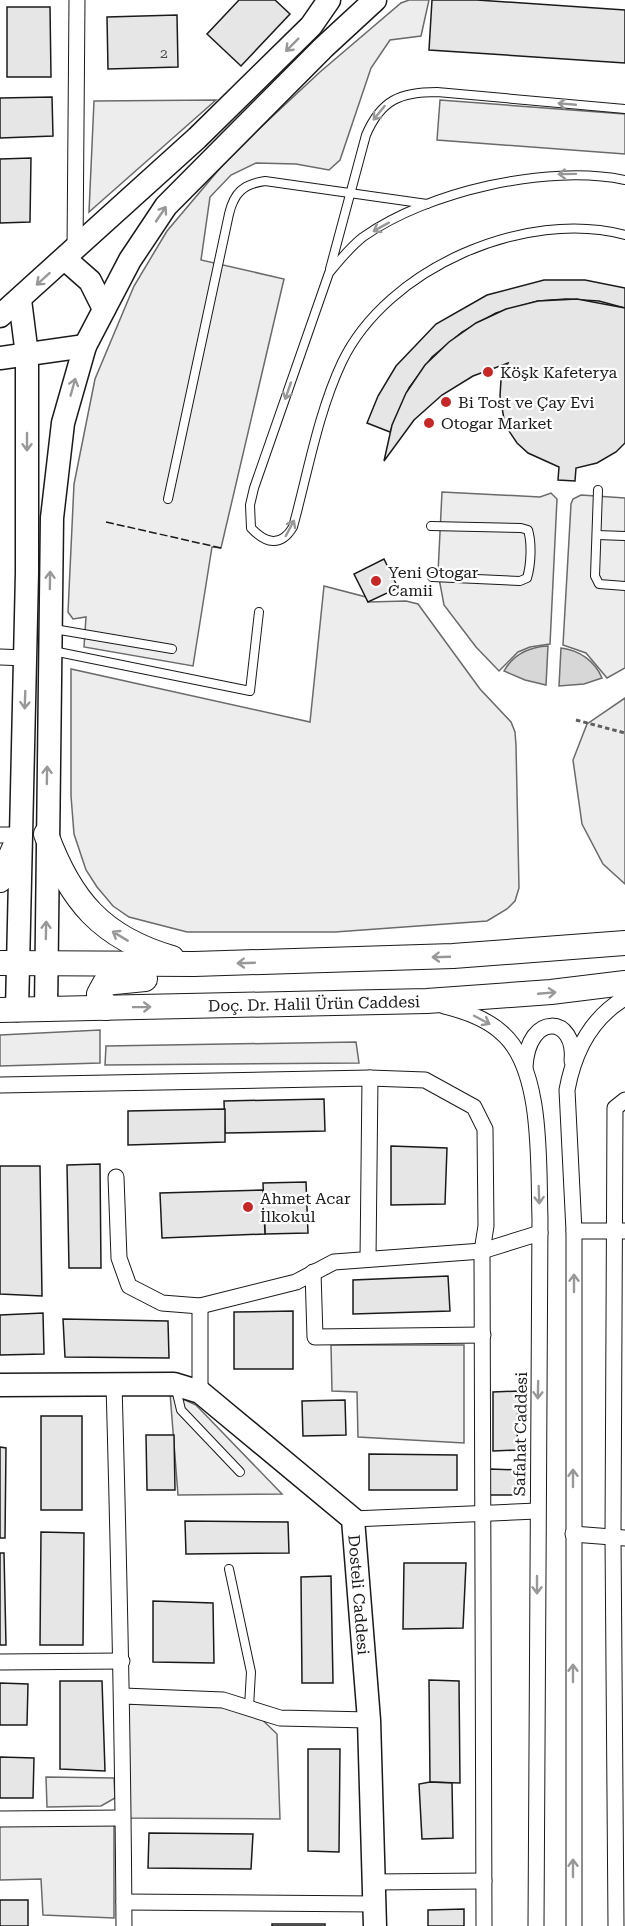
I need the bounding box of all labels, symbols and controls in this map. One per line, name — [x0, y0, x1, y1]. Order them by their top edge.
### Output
one-way arrow — [284, 37, 299, 52]
house number: 2 — [160, 45, 168, 61]
one-way arrow — [557, 98, 577, 109]
one-way arrow — [372, 105, 385, 121]
one-way arrow — [558, 168, 577, 180]
one-way arrow — [155, 206, 167, 223]
one-way arrow — [373, 221, 390, 233]
one-way arrow — [36, 272, 51, 286]
place label: Köşk Kafeterya — [500, 363, 618, 382]
marker: Köşk Kafeterya — [481, 365, 495, 379]
one-way arrow — [68, 378, 79, 397]
one-way arrow — [282, 381, 293, 400]
place label: Bi Tost ve Çay Evi — [458, 393, 594, 412]
marker: Bi Tost ve Çay Evi — [439, 395, 453, 409]
place label: Otogar Market — [441, 414, 552, 433]
marker: Otogar Market — [422, 416, 436, 430]
one-way arrow — [21, 432, 33, 452]
one-way arrow — [284, 520, 296, 537]
place label: Yeni Otogar Camii — [388, 563, 479, 600]
one-way arrow — [45, 571, 56, 591]
marker: Yeni Otogar Camii — [369, 574, 383, 588]
one-way arrow — [19, 690, 30, 709]
one-way arrow — [41, 766, 53, 786]
one-way arrow — [40, 920, 52, 940]
one-way arrow — [112, 930, 129, 943]
one-way arrow — [432, 951, 452, 962]
one-way arrow — [237, 957, 257, 968]
one-way arrow — [537, 987, 557, 998]
street label: Doç. Dr. Halil Ürün Caddesi — [208, 992, 420, 1016]
one-way arrow — [132, 1002, 152, 1013]
one-way arrow — [473, 1014, 490, 1026]
one-way arrow — [533, 1185, 545, 1205]
place label: Ahmet Acar İlkokul — [260, 1189, 351, 1226]
marker: Ahmet Acar İlkokul — [241, 1200, 255, 1214]
one-way arrow — [568, 1273, 580, 1293]
street label: Safahat Caddesi — [510, 1372, 531, 1496]
one-way arrow — [532, 1380, 544, 1400]
one-way arrow — [567, 1468, 579, 1488]
street label: Dosteli Caddesi — [344, 1534, 373, 1656]
one-way arrow — [531, 1575, 543, 1595]
one-way arrow — [567, 1663, 579, 1683]
one-way arrow — [567, 1858, 579, 1878]

